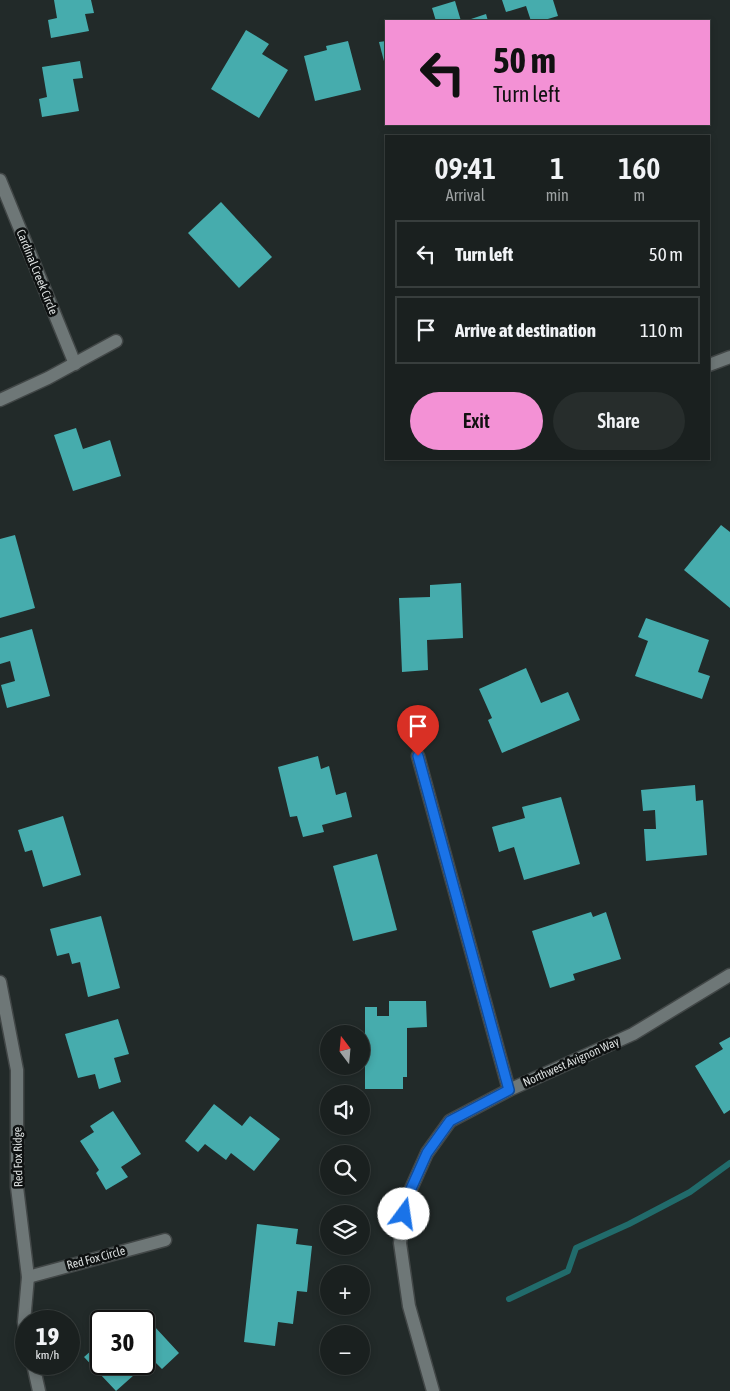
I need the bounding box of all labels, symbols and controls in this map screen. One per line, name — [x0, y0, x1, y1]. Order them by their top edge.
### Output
icon: left — [410, 40, 475, 105]
text: 50 m — [493, 40, 556, 80]
text: Turn left — [493, 81, 560, 107]
text: 09:41 — [434, 151, 496, 185]
text: 1 — [550, 151, 564, 185]
text: 160 — [618, 151, 660, 185]
text: Arrival — [446, 186, 485, 204]
text: min — [546, 186, 569, 204]
text: m — [634, 186, 645, 204]
street label: Cardinal Creek Circle — [14, 227, 60, 317]
icon: left — [412, 240, 440, 268]
text: Turn left — [455, 243, 513, 265]
text: 50 m — [649, 243, 683, 265]
icon: arrive — [412, 316, 440, 344]
text: Arrive at destination — [455, 319, 596, 341]
text: 110 m — [640, 319, 683, 341]
button: Exit — [410, 392, 543, 450]
button: Share — [553, 392, 685, 450]
pin — [397, 705, 439, 756]
icon: arrive — [404, 712, 432, 740]
north arrow — [320, 1025, 370, 1075]
map controls — [320, 1025, 370, 1375]
street label: Northwest Avignon Way — [521, 1034, 621, 1090]
button: sound — [320, 1085, 370, 1135]
street label: Red Fox Ridge — [10, 1127, 26, 1187]
button: search — [320, 1145, 370, 1195]
position arrow — [377, 1187, 429, 1239]
button: layers — [320, 1205, 370, 1255]
street label: Red Fox Circle — [65, 1243, 127, 1273]
button: + — [320, 1265, 370, 1315]
speed limit sign: 30 — [90, 1310, 155, 1375]
text: 19 — [36, 1322, 59, 1350]
button: − — [320, 1325, 370, 1375]
text: km/h — [36, 1348, 59, 1362]

